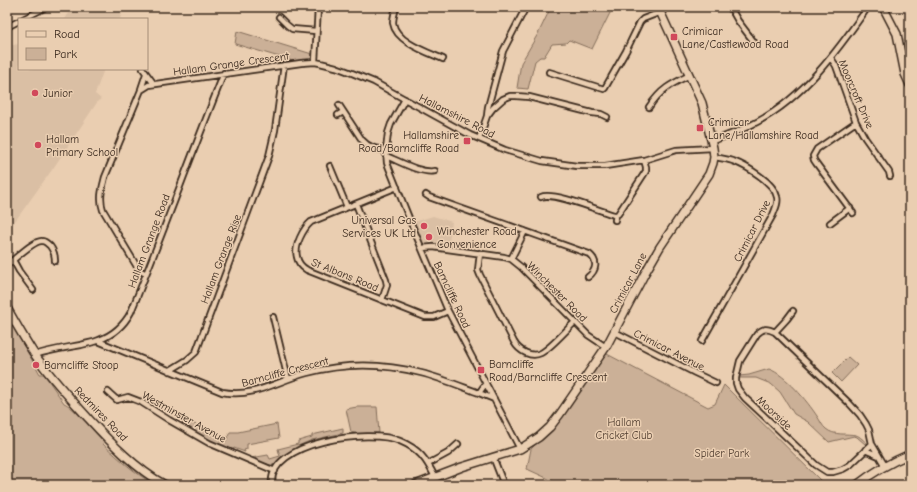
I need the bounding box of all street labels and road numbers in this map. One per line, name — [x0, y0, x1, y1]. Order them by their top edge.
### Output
street label: Hallam Grange Crescent — [172, 49, 291, 79]
street label: Moorcroft Drive — [836, 58, 877, 131]
street label: Hallamshire Road — [417, 91, 497, 141]
street label: Hallam Grange Road — [125, 192, 173, 290]
street label: Crimicar Drive — [731, 197, 773, 264]
street label: Hallam Grange Rise — [198, 212, 244, 306]
street label: Crimicar Lane — [607, 250, 650, 316]
street label: St Albans Road — [309, 256, 381, 294]
street label: Winchester Road — [524, 259, 590, 325]
street label: Barncliffe Road — [431, 260, 473, 331]
street label: Crimicar Avenue — [631, 327, 707, 374]
street label: Barncliffe Crescent — [240, 354, 331, 390]
street label: Redmires Road — [72, 384, 130, 444]
street label: Westminster Avenue — [140, 388, 229, 446]
street label: Moorside — [754, 393, 795, 433]

